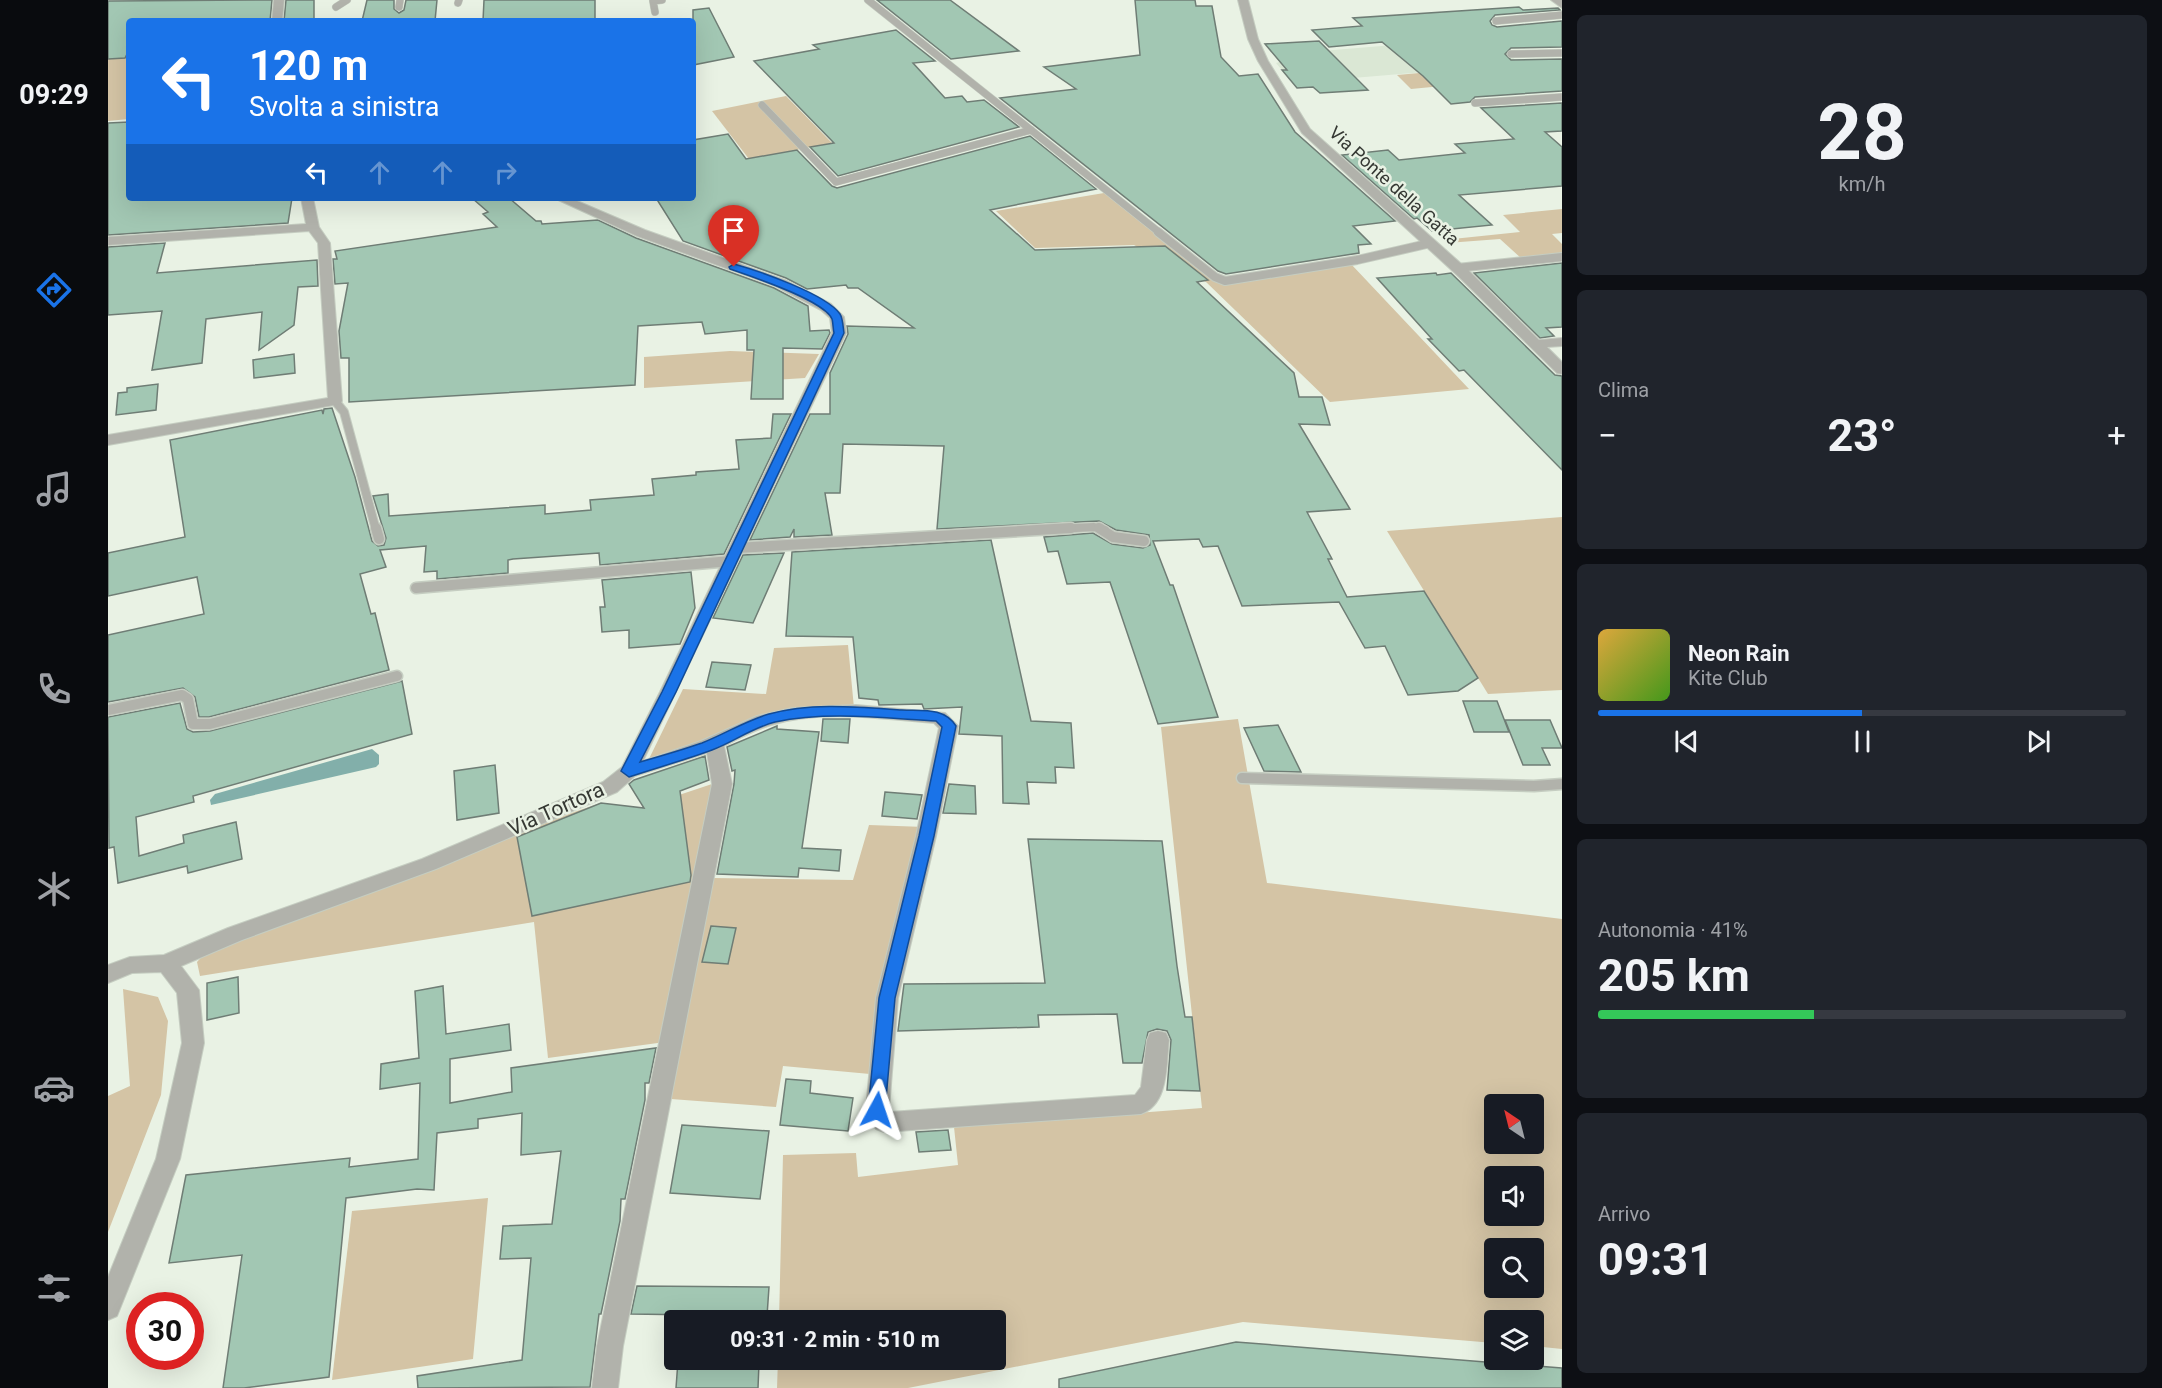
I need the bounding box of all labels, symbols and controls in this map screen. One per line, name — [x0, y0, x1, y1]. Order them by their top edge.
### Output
text: 120 m — [249, 41, 368, 90]
icon: left — [150, 42, 228, 120]
text: 09:29 — [19, 79, 89, 111]
text: 28 — [1817, 87, 1907, 178]
text: Svolta a sinistra — [249, 91, 440, 123]
street label: Via Ponte della Gatta — [1325, 122, 1464, 250]
icon: left — [300, 156, 333, 189]
icon: ahead — [363, 156, 396, 189]
icon: ahead — [426, 156, 459, 189]
icon: right — [489, 156, 522, 189]
text: km/h — [1839, 172, 1885, 196]
pin — [708, 205, 759, 267]
icon: arrive — [717, 214, 750, 247]
icon: directions — [33, 269, 75, 311]
text: Clima — [1598, 378, 1649, 402]
text: 23° — [1827, 409, 1897, 462]
text: − — [1598, 416, 1617, 455]
text: + — [2107, 416, 2126, 455]
icon: music — [33, 468, 75, 510]
text: Neon Rain — [1688, 641, 1790, 666]
text: Kite Club — [1688, 666, 1768, 690]
icon: phone — [33, 668, 75, 710]
icon: previous — [1670, 725, 1703, 758]
icon: pause — [1846, 725, 1879, 758]
icon: next — [2022, 725, 2055, 758]
street label: Via Tortora — [504, 777, 608, 841]
icon: climate — [33, 868, 75, 910]
text: Autonomia · 41% — [1598, 918, 1748, 942]
text: 205 km — [1598, 949, 1750, 1002]
icon: car — [33, 1067, 75, 1109]
position arrow — [845, 1078, 909, 1142]
north arrow — [1484, 1094, 1544, 1154]
map controls — [1484, 1094, 1544, 1370]
button: sound — [1484, 1166, 1544, 1226]
text: Arrivo — [1598, 1202, 1650, 1226]
text: 09:31 — [1598, 1233, 1714, 1286]
button: search — [1484, 1238, 1544, 1298]
icon: filters — [33, 1267, 75, 1309]
speed limit sign: 30 — [126, 1292, 204, 1370]
button: layers — [1484, 1310, 1544, 1370]
text: 09:31 · 2 min · 510 m — [730, 1327, 940, 1352]

